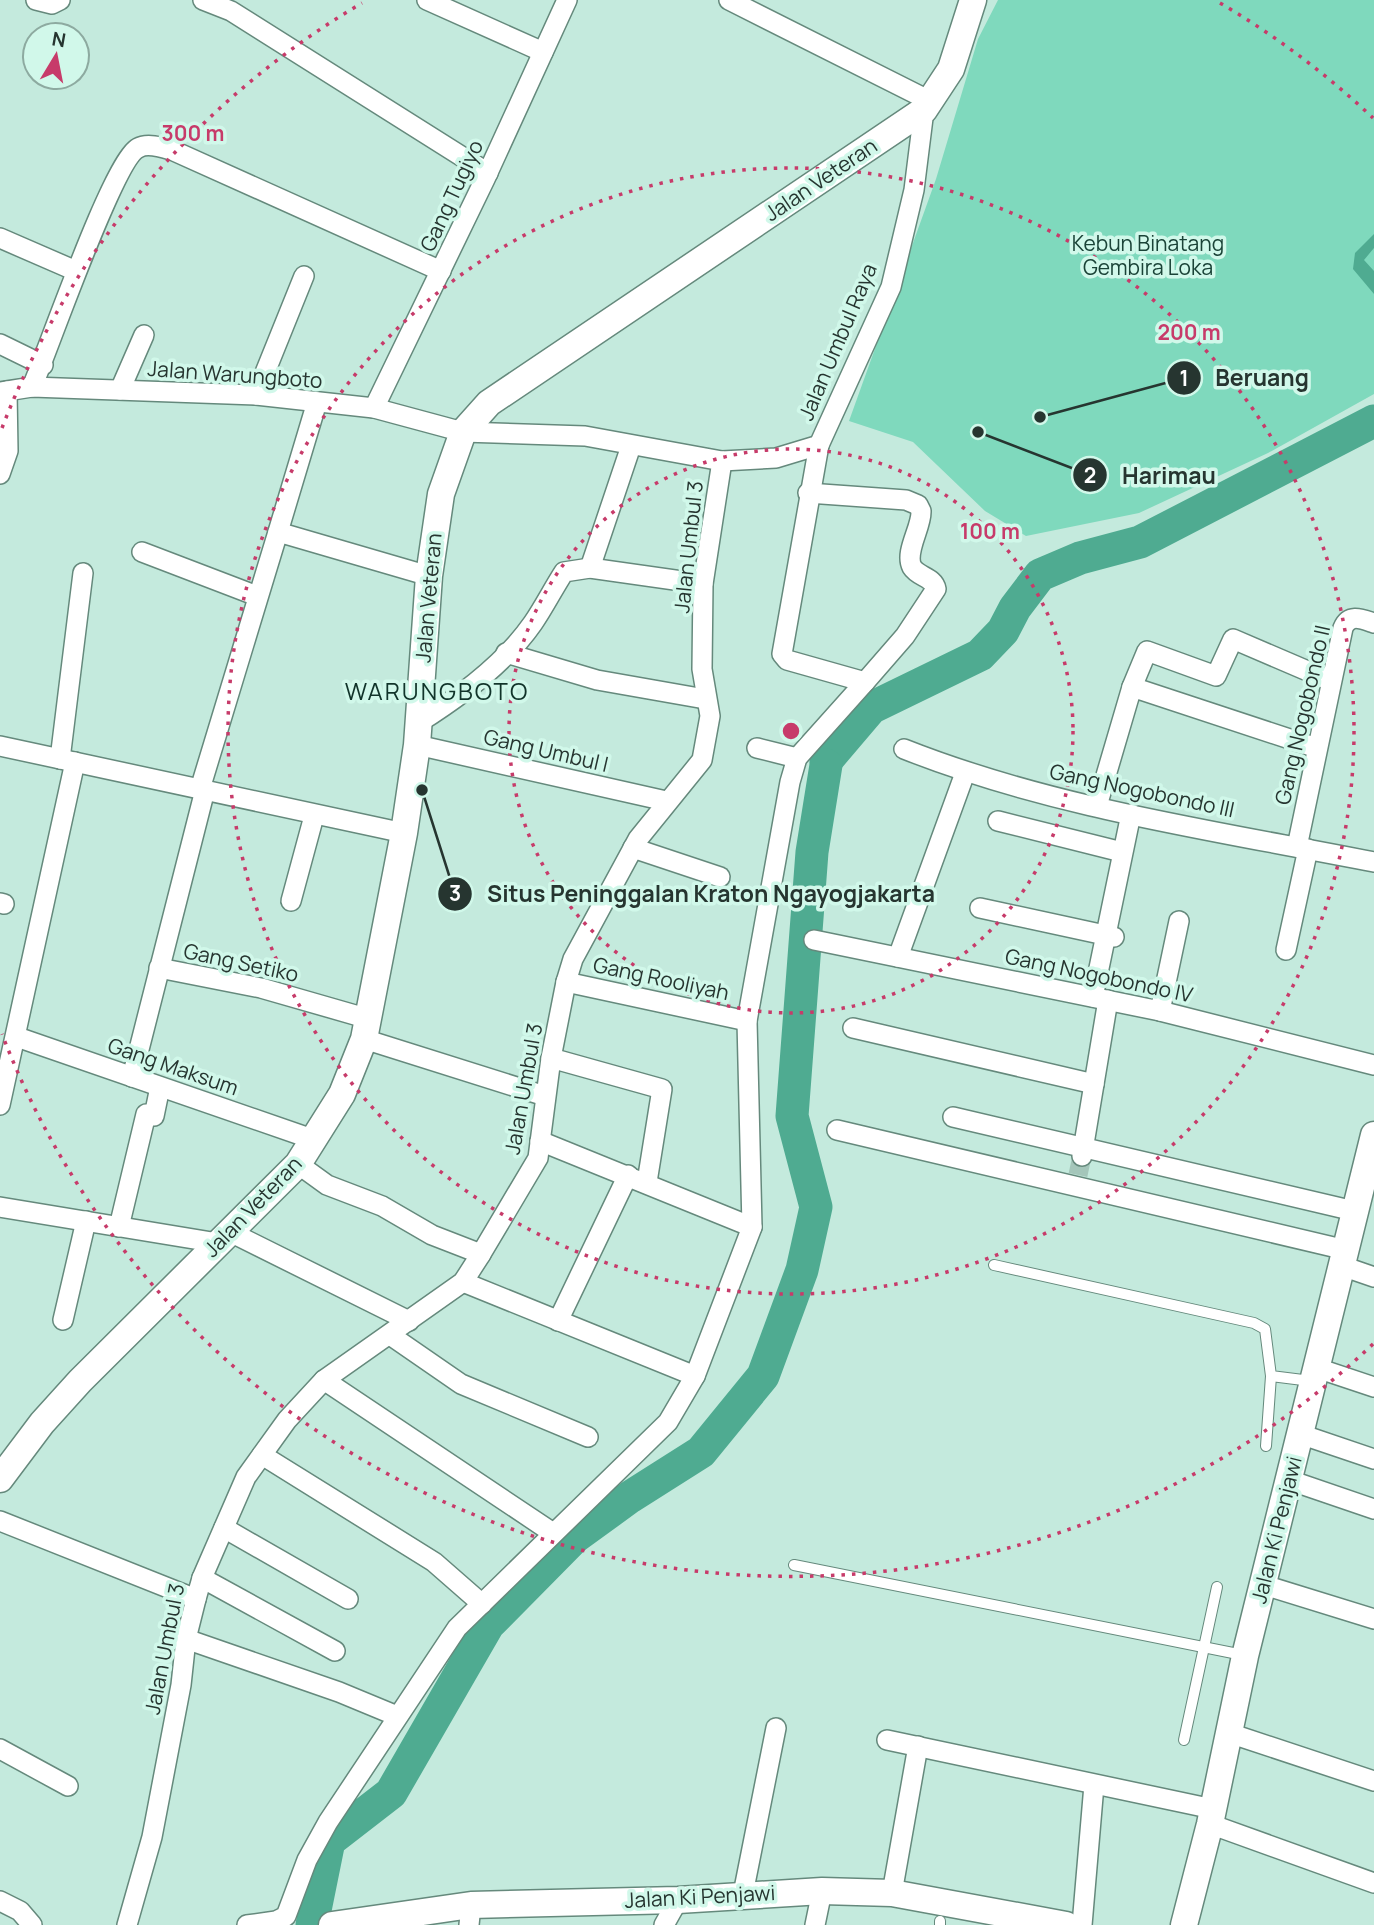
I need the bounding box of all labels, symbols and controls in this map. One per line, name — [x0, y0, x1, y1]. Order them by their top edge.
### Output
north arrow — [21, 21, 91, 91]
text: N — [50, 25, 68, 53]
text: 300 m — [162, 119, 224, 147]
street label: Jalan Veteran — [759, 131, 882, 227]
street label: Gang Tugiyo — [413, 135, 489, 256]
park label: Kebun Binatang Gembira Loka — [1072, 229, 1224, 281]
street label: Jalan Umbul Raya — [791, 259, 883, 424]
text: 200 m — [1157, 318, 1221, 346]
street label: Jalan Warungboto — [147, 354, 323, 394]
callout: Beruang — [1167, 356, 1323, 400]
text: Beruang — [1215, 361, 1309, 393]
text: 1 — [1179, 364, 1189, 392]
callout: Harimau — [1073, 453, 1230, 497]
text: Harimau — [1122, 459, 1216, 491]
text: 2 — [1084, 461, 1096, 489]
street label: Jalan Umbul 3 — [667, 479, 709, 614]
text: 100 m — [960, 517, 1020, 545]
street label: Jalan Veteran — [408, 532, 448, 664]
street label: Gang Nogobondo II — [1268, 622, 1336, 807]
district label: WARUNGBOTO — [345, 674, 529, 707]
centre of rings — [779, 719, 803, 743]
street label: Gang Umbul I — [481, 722, 611, 778]
street label: Gang Nogobondo III — [1047, 757, 1237, 823]
callout: Situs Peninggalan Kraton Ngayogjakarta — [438, 872, 949, 916]
text: Situs Peninggalan Kraton Ngayogjakarta — [487, 877, 935, 909]
text: 3 — [449, 879, 461, 907]
street label: Gang Setiko — [181, 936, 301, 988]
street label: Gang Nogobondo IV — [1003, 941, 1196, 1009]
street label: Gang Rooliyah — [591, 950, 732, 1006]
street label: Jalan Umbul 3 — [498, 1021, 548, 1157]
street label: Gang Maksum — [104, 1031, 242, 1101]
street label: Jalan Veteran — [197, 1150, 307, 1263]
street label: Jalan Ki Penjawi — [1244, 1453, 1308, 1606]
street label: Jalan Umbul 3 — [138, 1581, 190, 1717]
street label: Jalan Ki Penjawi — [624, 1878, 776, 1914]

